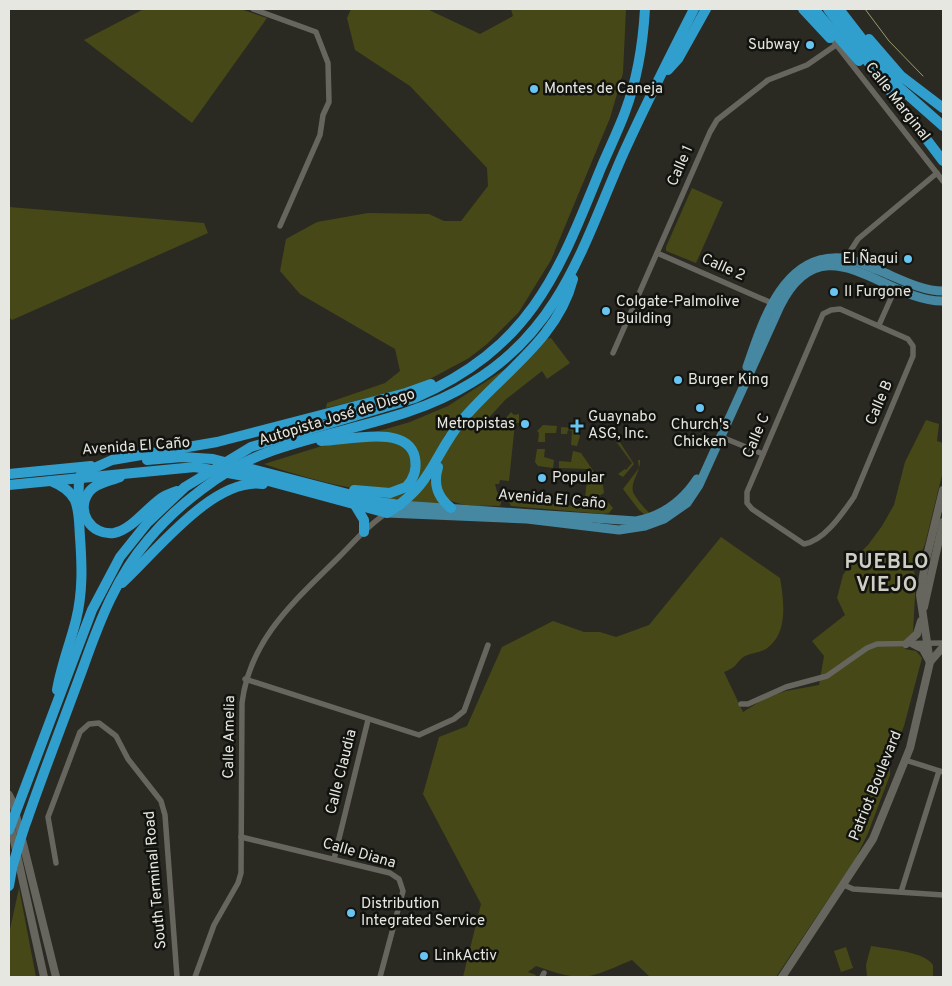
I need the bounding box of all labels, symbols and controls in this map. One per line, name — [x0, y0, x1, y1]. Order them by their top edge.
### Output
place label: Subway — [748, 36, 800, 55]
marker: Subway — [804, 39, 816, 51]
street label: Calle Marginal — [860, 59, 934, 145]
place label: Montes de Caneja — [544, 80, 663, 99]
marker: Montes de Caneja — [528, 83, 540, 95]
street label: Calle 1 — [664, 143, 698, 189]
place label: El Ñaqui — [843, 249, 898, 269]
street label: Calle 2 — [698, 250, 748, 286]
marker: El Ñaqui — [902, 253, 914, 265]
place label: Il Furgone — [844, 283, 911, 302]
marker: Il Furgone — [828, 286, 840, 298]
place label: Colgate-Palmolive Building — [616, 293, 740, 329]
marker: Colgate-Palmolive Building — [600, 305, 612, 317]
place label: Burger King — [688, 371, 769, 390]
marker: Burger King — [672, 374, 684, 386]
street label: Calle B — [862, 378, 898, 428]
street label: Autopista José de Diego — [257, 385, 417, 451]
marker: Church's Chicken — [694, 402, 706, 414]
place label: Guaynabo ASG, Inc. — [588, 408, 656, 444]
street label: Calle C — [739, 411, 775, 461]
place label: Metropistas — [437, 415, 515, 434]
place label: Church's Chicken — [671, 416, 729, 452]
marker: Metropistas — [519, 418, 531, 430]
marker: Guaynabo ASG, Inc. — [570, 419, 584, 433]
street label: Avenida El Caño — [81, 434, 191, 460]
place label: Popular — [552, 469, 605, 488]
marker: Popular — [536, 472, 548, 484]
street label: Avenida El Caño — [497, 486, 607, 514]
district label: PUEBLO VIEJO — [845, 550, 929, 599]
street label: Calle Amelia — [220, 695, 240, 779]
street label: Calle Claudia — [322, 727, 362, 817]
street label: Patriot Boulevard — [845, 728, 907, 844]
street label: South Terminal Road — [140, 810, 172, 950]
street label: Calle Diana — [320, 834, 398, 874]
place label: Distribution Integrated Service — [361, 895, 485, 931]
marker: Distribution Integrated Service — [345, 907, 357, 919]
place label: LinkActiv — [434, 947, 497, 966]
marker: LinkActiv — [418, 950, 430, 962]

